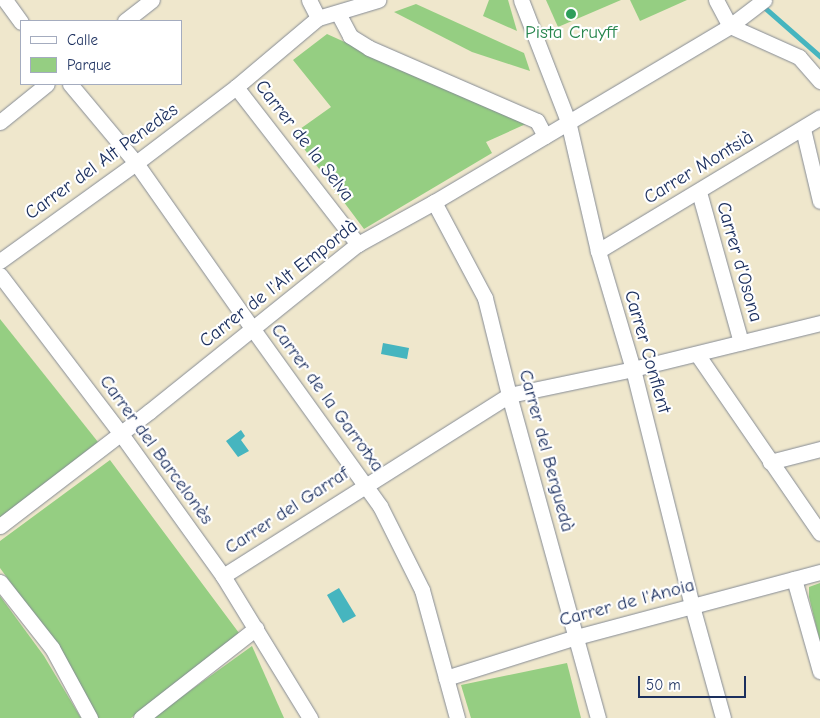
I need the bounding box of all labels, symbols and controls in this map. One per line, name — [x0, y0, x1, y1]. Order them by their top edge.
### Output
marker: Pista Cruyff — [565, 8, 577, 20]
legend — [20, 20, 182, 85]
place label: Pista Cruyff — [525, 22, 617, 44]
text: Calle — [67, 31, 98, 49]
text: Parque — [67, 56, 111, 74]
street label: Carrer de la Selva — [250, 76, 358, 206]
street label: Carrer del Alt Penedès — [21, 99, 183, 225]
street label: Carrer Montsià — [640, 126, 758, 210]
street label: Carrer d'Osona — [711, 199, 767, 325]
street label: Carrer de l'Alt Empordà — [195, 215, 363, 353]
street label: Carrer Conflent — [619, 288, 675, 416]
street label: Carrer de la Garrotxa — [266, 319, 388, 477]
street label: Carrer del Berguedà — [513, 367, 579, 535]
street label: Carrer del Barcelonès — [94, 371, 218, 529]
street label: Carrer del Garraf — [221, 463, 353, 559]
street label: Carrer de l'Anoia — [557, 574, 697, 632]
scale bar — [640, 666, 748, 698]
text: 50 m — [646, 676, 681, 694]

